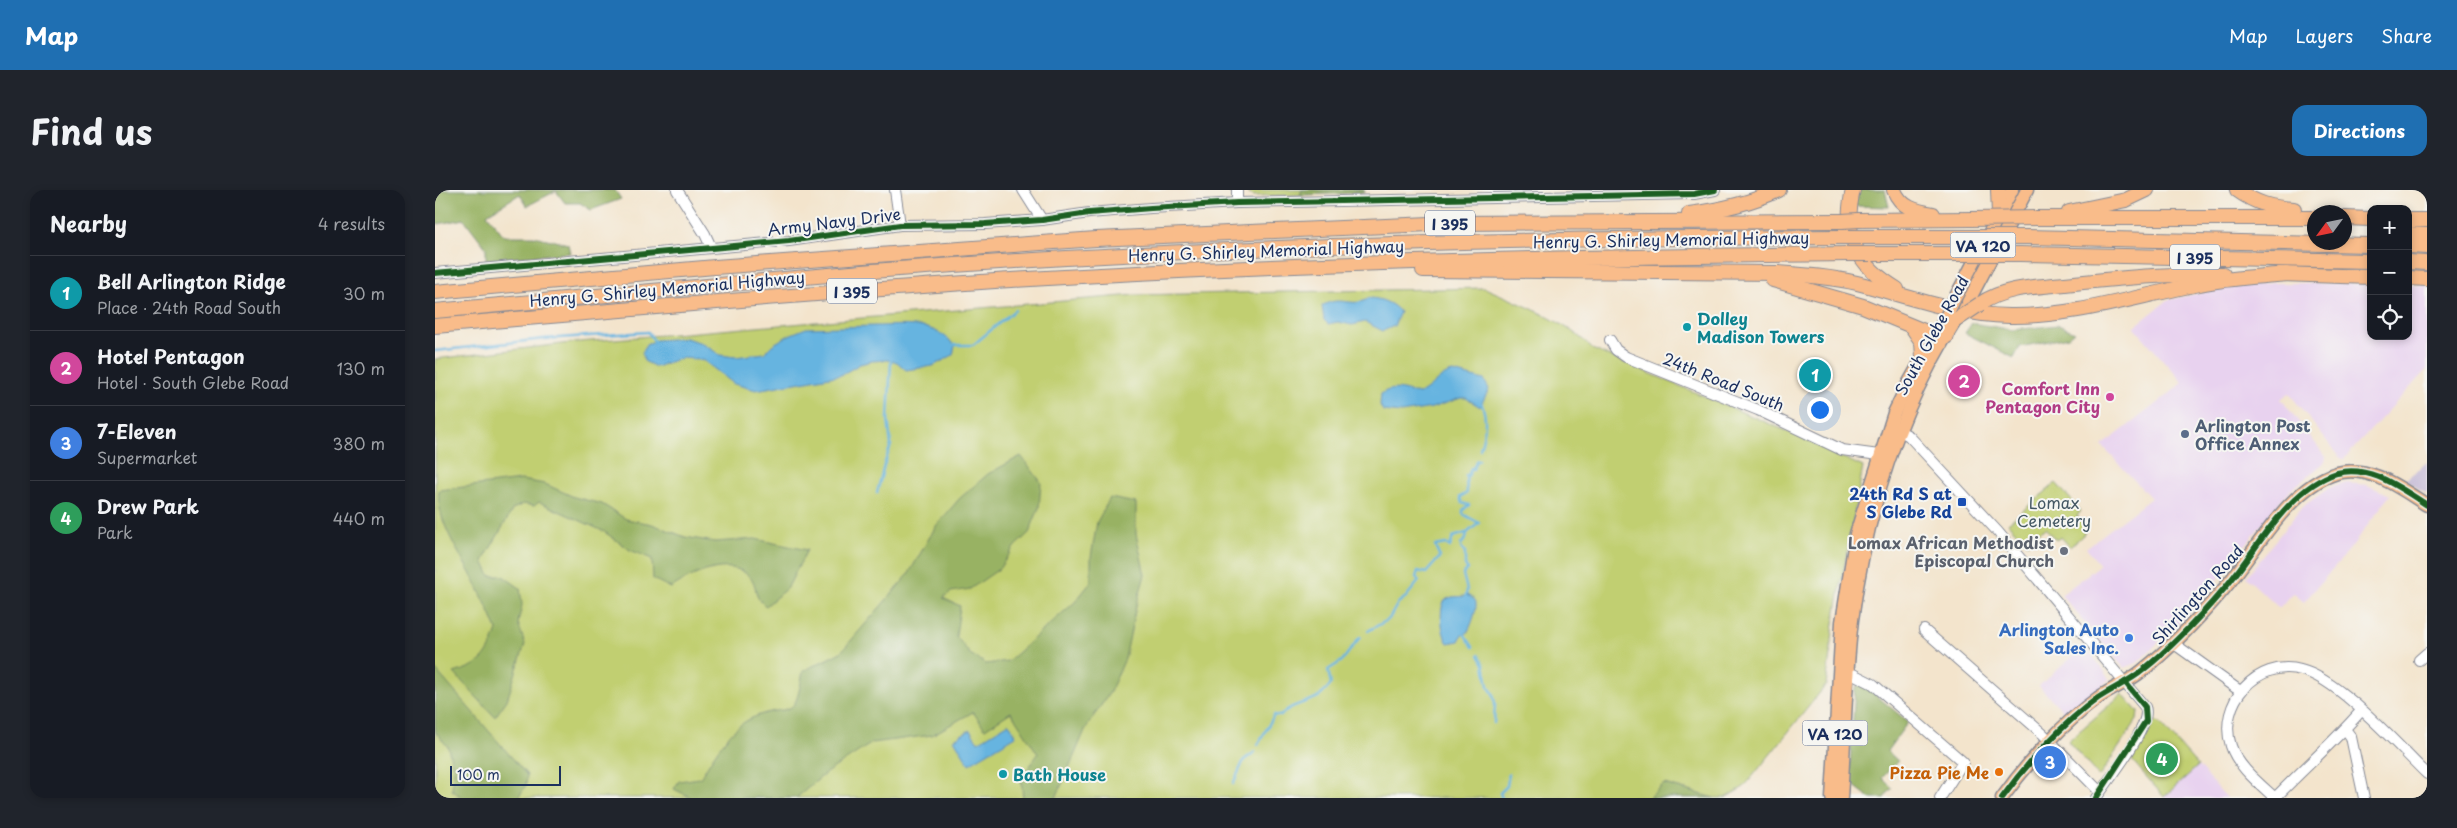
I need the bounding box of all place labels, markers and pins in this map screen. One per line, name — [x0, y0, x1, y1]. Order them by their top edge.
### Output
place label: Dolley Madison Towers — [1697, 306, 1825, 348]
marker: Dolley Madison Towers — [1681, 321, 1693, 333]
pin: 1 — [1799, 356, 1831, 394]
pin: 2 — [1948, 362, 1980, 400]
place label: Comfort Inn Pentagon City — [1985, 376, 2100, 418]
marker: Comfort Inn Pentagon City — [2104, 391, 2116, 403]
place label: Arlington Post Office Annex — [2195, 413, 2311, 455]
marker: Arlington Post Office Annex — [2179, 428, 2191, 440]
place label: 24th Rd S at S Glebe Rd — [1849, 481, 1952, 523]
marker: 24th Rd S at S Glebe Rd — [1956, 496, 1968, 508]
place label: Lomax African Methodist Episcopal Church — [1848, 530, 2054, 572]
marker: Lomax African Methodist Episcopal Church — [2058, 545, 2070, 557]
place label: Arlington Auto Sales Inc. — [1999, 617, 2119, 659]
marker: Arlington Auto Sales Inc. — [2123, 632, 2135, 644]
pin: 4 — [2146, 740, 2178, 778]
pin: 3 — [2034, 743, 2066, 781]
place label: Pizza Pie Me — [1890, 760, 1989, 784]
place label: Bath House — [1013, 762, 1106, 786]
marker: Pizza Pie Me — [1993, 766, 2005, 778]
marker: Bath House — [997, 768, 1009, 780]

